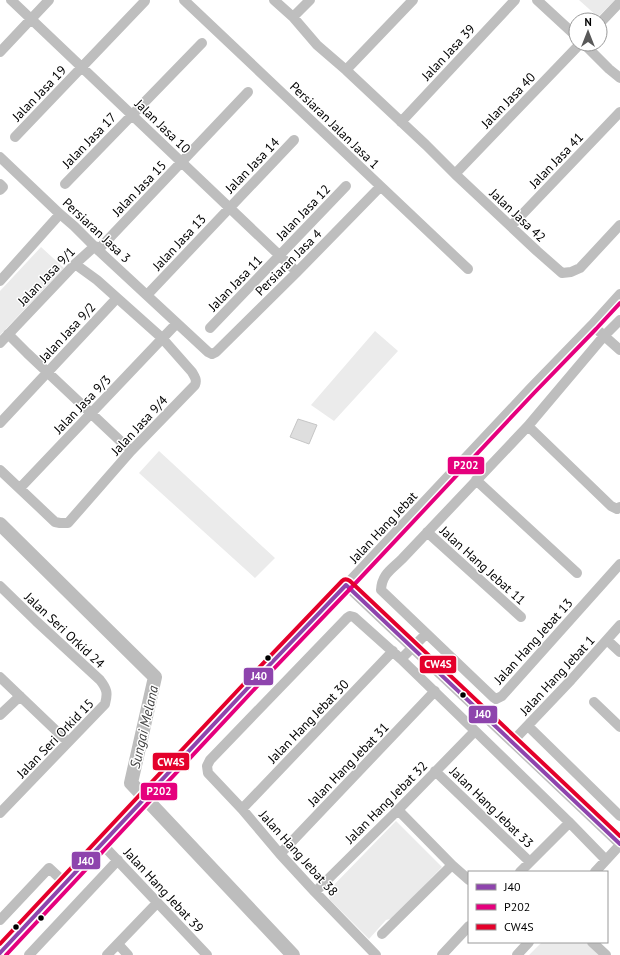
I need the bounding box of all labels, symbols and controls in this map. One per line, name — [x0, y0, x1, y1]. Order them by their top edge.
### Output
north arrow — [568, 12, 608, 52]
text: N — [584, 15, 592, 29]
street label: Jalan Jasa 39 — [417, 21, 479, 85]
street label: Jalan Jasa 19 — [8, 62, 70, 125]
street label: Jalan Jasa 40 — [477, 69, 539, 132]
street label: Persiaran Jalan Jasa 1 — [286, 78, 383, 173]
street label: Jalan Jasa 10 — [131, 95, 194, 157]
street label: Jalan Jasa 17 — [58, 109, 120, 172]
street label: Jalan Jasa 41 — [525, 129, 587, 192]
street label: Jalan Jasa 14 — [221, 134, 283, 197]
street label: Jalan Jasa 15 — [108, 157, 170, 220]
street label: Jalan Jasa 12 — [272, 181, 334, 244]
street label: Jalan Jasa 42 — [485, 184, 549, 246]
street label: Persiaran Jasa 3 — [59, 194, 134, 266]
street label: Jalan Jasa 13 — [148, 211, 210, 275]
street label: Persiaran Jasa 4 — [251, 225, 325, 299]
street label: Jalan Jasa 9/1 — [13, 243, 79, 310]
street label: Jalan Jasa 11 — [204, 252, 266, 315]
street label: Jalan Jasa 9/2 — [35, 299, 99, 366]
street label: Jalan Jasa 9/3 — [49, 371, 115, 438]
street label: Jalan Jasa 9/4 — [107, 392, 171, 459]
line badge: P202 — [447, 456, 485, 475]
text: P202 — [453, 458, 479, 472]
street label: Jalan Hang Jebat — [345, 487, 421, 568]
street label: Jalan Hang Jebat 11 — [435, 522, 529, 608]
street label: Jalan Seri Orkid 24 — [20, 588, 108, 672]
street label: Jalan Hang Jebat 13 — [490, 595, 576, 687]
street label: Jalan Hang Jebat 1 — [516, 632, 598, 718]
unlabelled marker — [263, 653, 273, 663]
line badge: CW4S — [419, 655, 457, 674]
text: CW4S — [424, 657, 452, 671]
line badge: J40 — [243, 667, 274, 686]
text: J40 — [250, 669, 267, 683]
street label: Jalan Hang Jebat 30 — [263, 676, 353, 767]
water label: Sungai Melana — [126, 684, 162, 770]
unlabelled marker — [458, 690, 468, 700]
street label: Jalan Seri Orkid 15 — [13, 695, 97, 782]
line badge: J40 — [468, 705, 498, 724]
text: J40 — [474, 707, 491, 721]
street label: Jalan Hang Jebat 31 — [303, 719, 393, 810]
line badge: CW4S — [152, 752, 190, 771]
text: CW4S — [157, 755, 185, 769]
street label: Jalan Hang Jebat 32 — [341, 758, 431, 848]
street label: Jalan Hang Jebat 33 — [446, 762, 537, 852]
line badge: P202 — [140, 782, 178, 801]
text: P202 — [146, 784, 172, 798]
street label: Jalan Hang Jebat 38 — [255, 806, 342, 900]
street label: Jalan Hang Jebat 39 — [119, 844, 207, 936]
line badge: J40 — [71, 851, 101, 870]
text: J40 — [77, 854, 94, 868]
legend — [468, 871, 608, 943]
text: J40 — [503, 879, 521, 894]
text: P202 — [504, 899, 530, 914]
unlabelled marker — [36, 913, 46, 923]
text: CW4S — [504, 919, 534, 934]
unlabelled marker — [11, 922, 21, 932]

